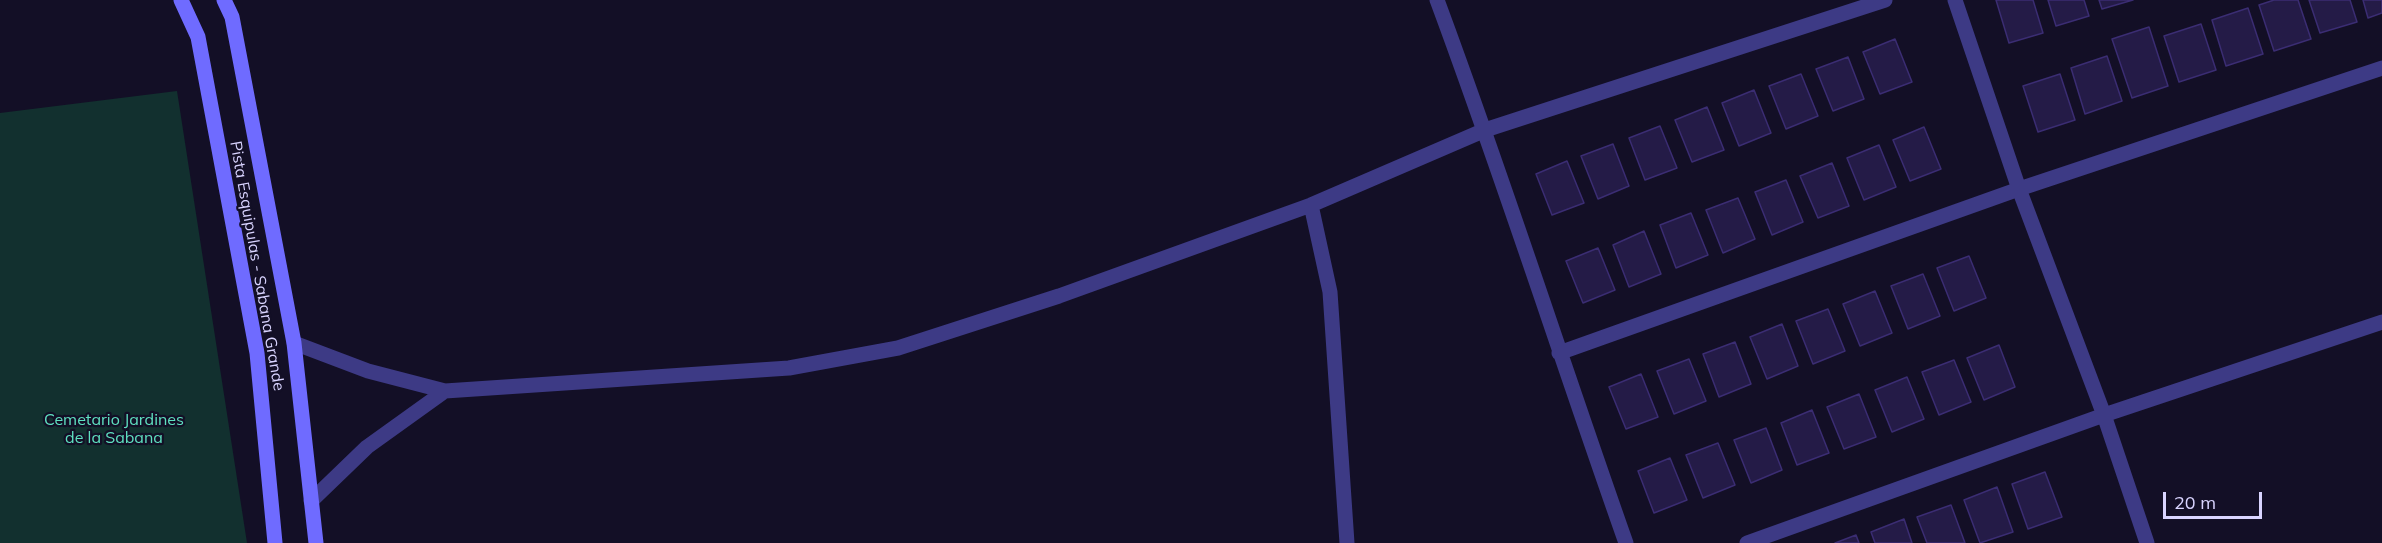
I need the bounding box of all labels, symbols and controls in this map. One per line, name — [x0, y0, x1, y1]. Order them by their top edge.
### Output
street label: Pista Esquipulas - Sabana Grande — [226, 140, 288, 392]
park label: Cemetario Jardines de la Sabana — [44, 410, 184, 448]
scale bar — [2166, 480, 2265, 518]
text: 20 m — [2174, 491, 2216, 514]

